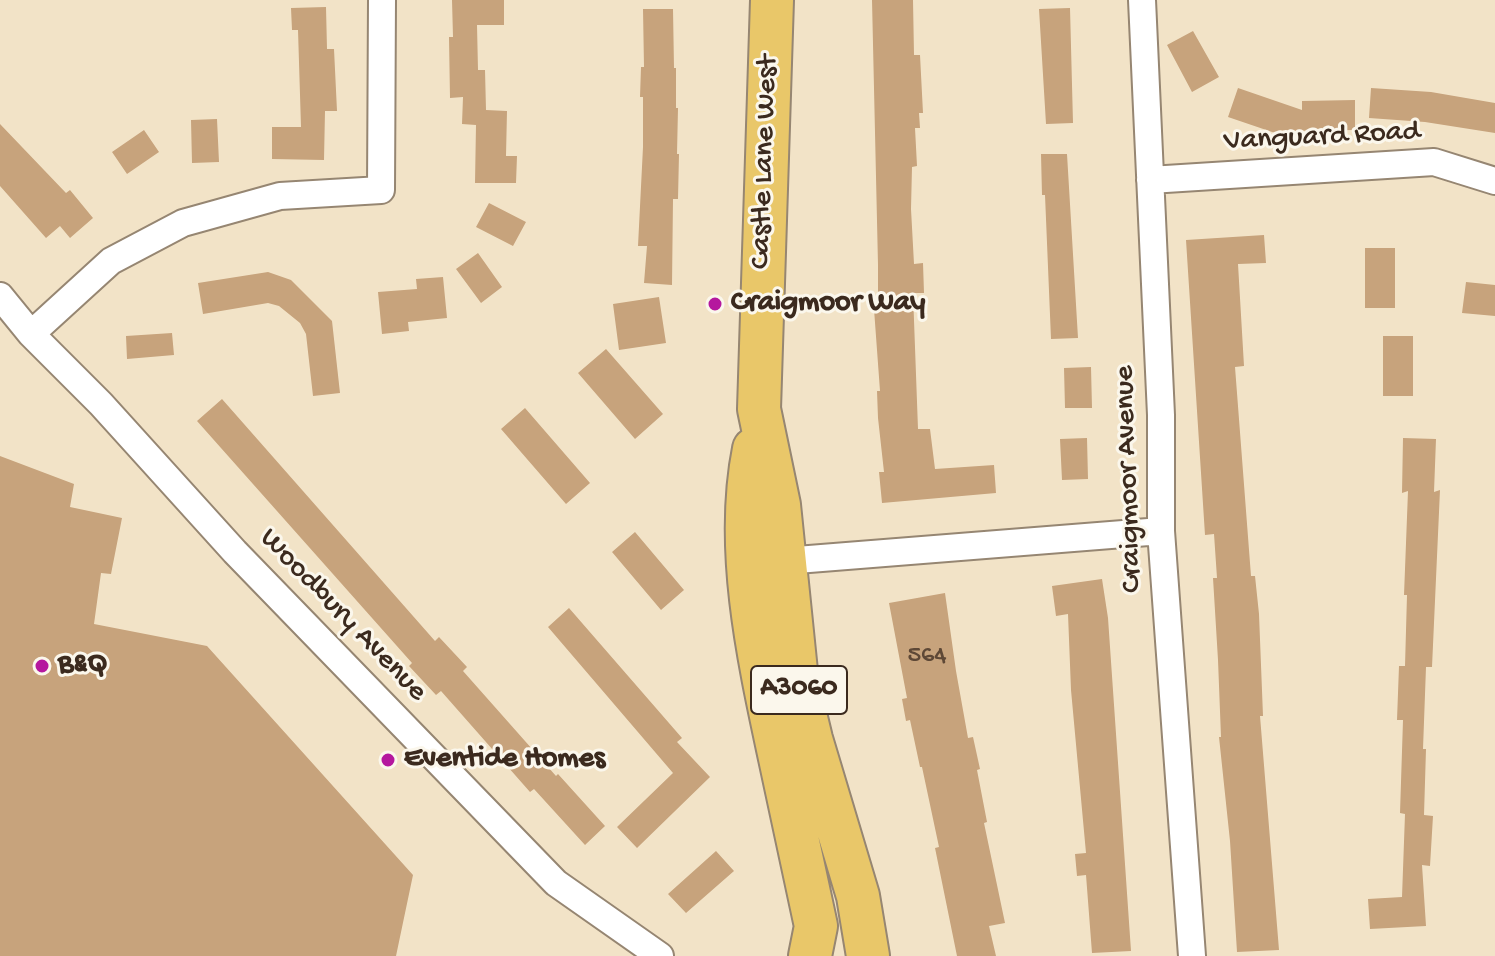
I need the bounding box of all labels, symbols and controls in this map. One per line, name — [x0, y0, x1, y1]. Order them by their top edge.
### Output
street label: Castle Lane West — [744, 54, 788, 270]
street label: Vanguard Road — [1223, 115, 1421, 161]
place label: Craigmoor Way — [731, 286, 925, 322]
marker: Craigmoor Way — [706, 295, 724, 313]
street label: Craigmoor Avenue — [1108, 365, 1152, 593]
street label: Woodbury Avenue — [250, 522, 434, 710]
house number: 564 — [907, 641, 947, 673]
place label: B&Q — [58, 648, 107, 684]
marker: B&Q — [33, 657, 51, 675]
road number: A3060 — [751, 666, 847, 714]
place label: Eventide Homes — [404, 742, 605, 778]
marker: Eventide Homes — [379, 751, 397, 769]

